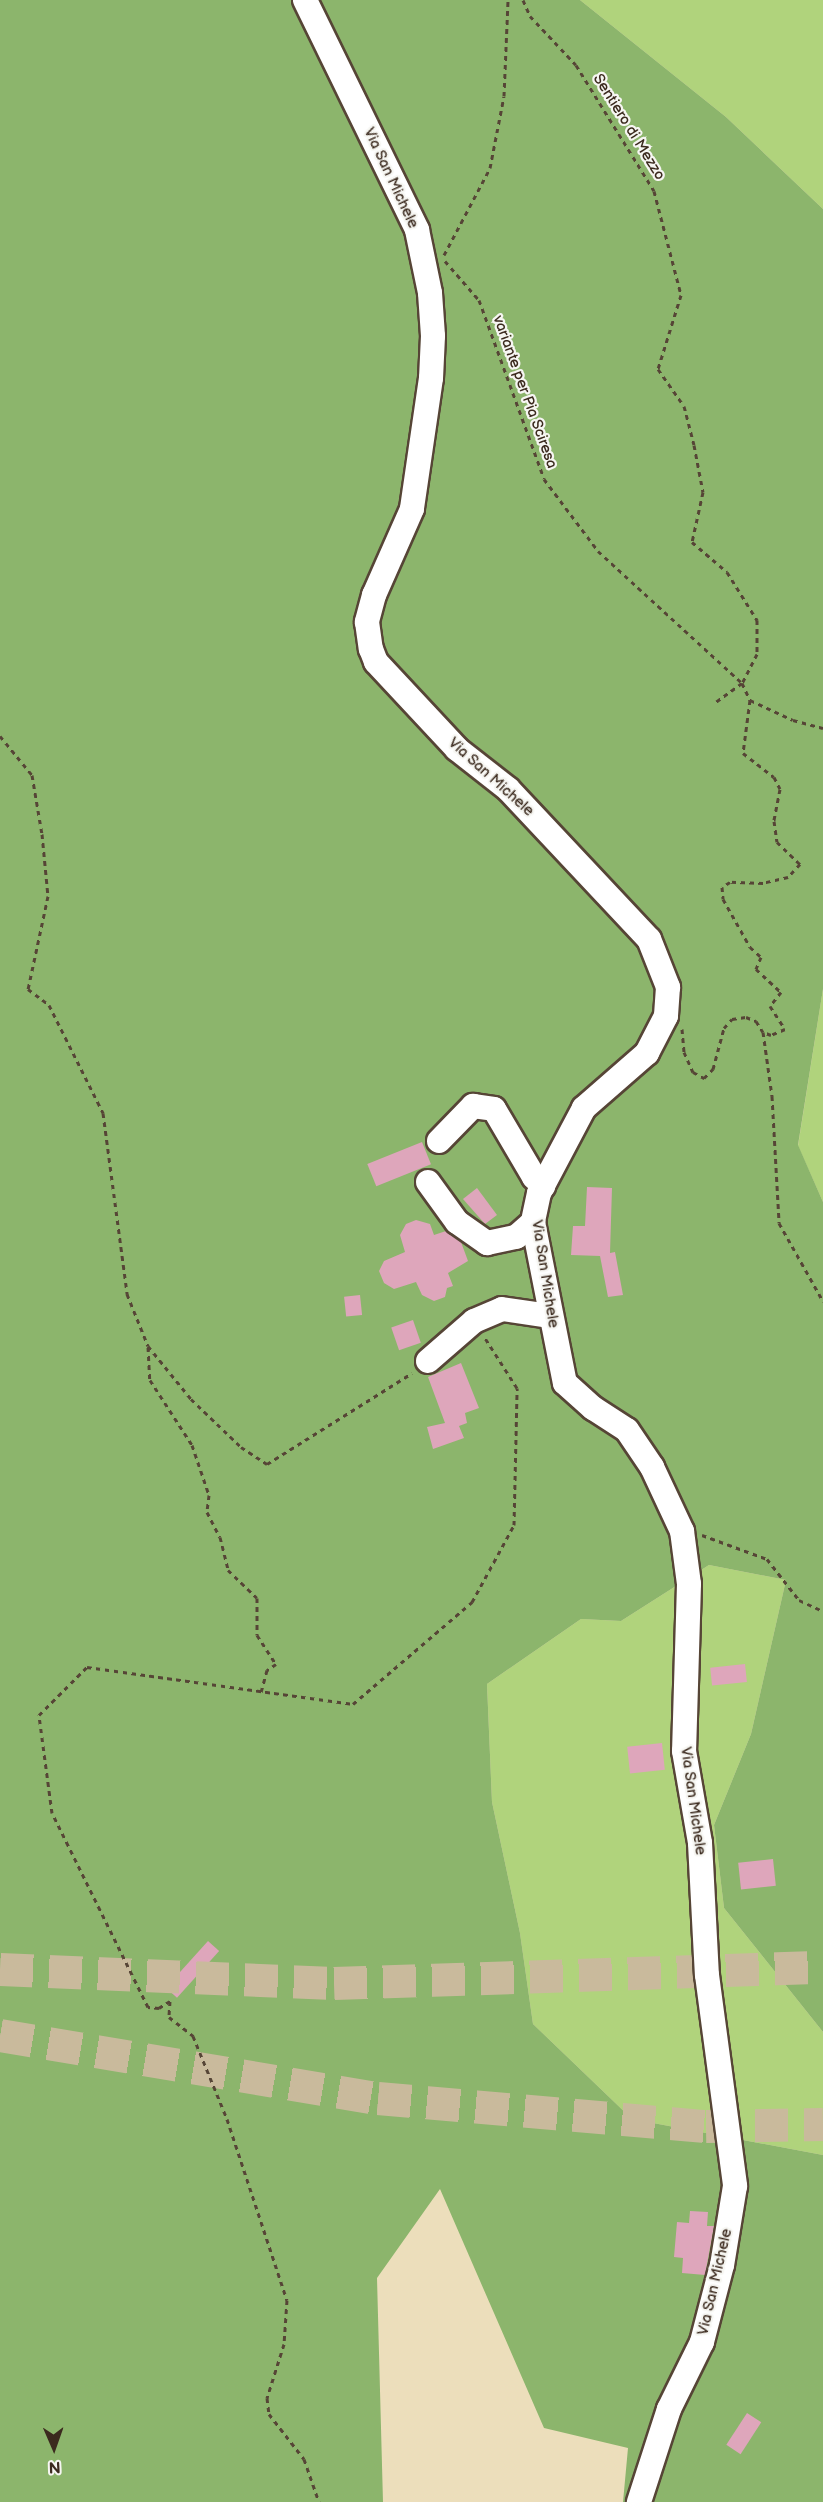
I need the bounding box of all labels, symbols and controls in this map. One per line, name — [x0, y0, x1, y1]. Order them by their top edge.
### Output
street label: Sentiero di Mezzo — [589, 71, 669, 183]
street label: Via San Michele — [360, 125, 422, 231]
street label: variante per Pia Sciresa — [489, 313, 561, 471]
street label: Via San Michele — [444, 734, 538, 820]
street label: Via San Michele — [528, 1219, 562, 1329]
street label: Via San Michele — [676, 1746, 710, 1856]
street label: Via San Michele — [694, 2227, 736, 2337]
north arrow — [24, 2418, 84, 2478]
text: N — [48, 2457, 61, 2476]

